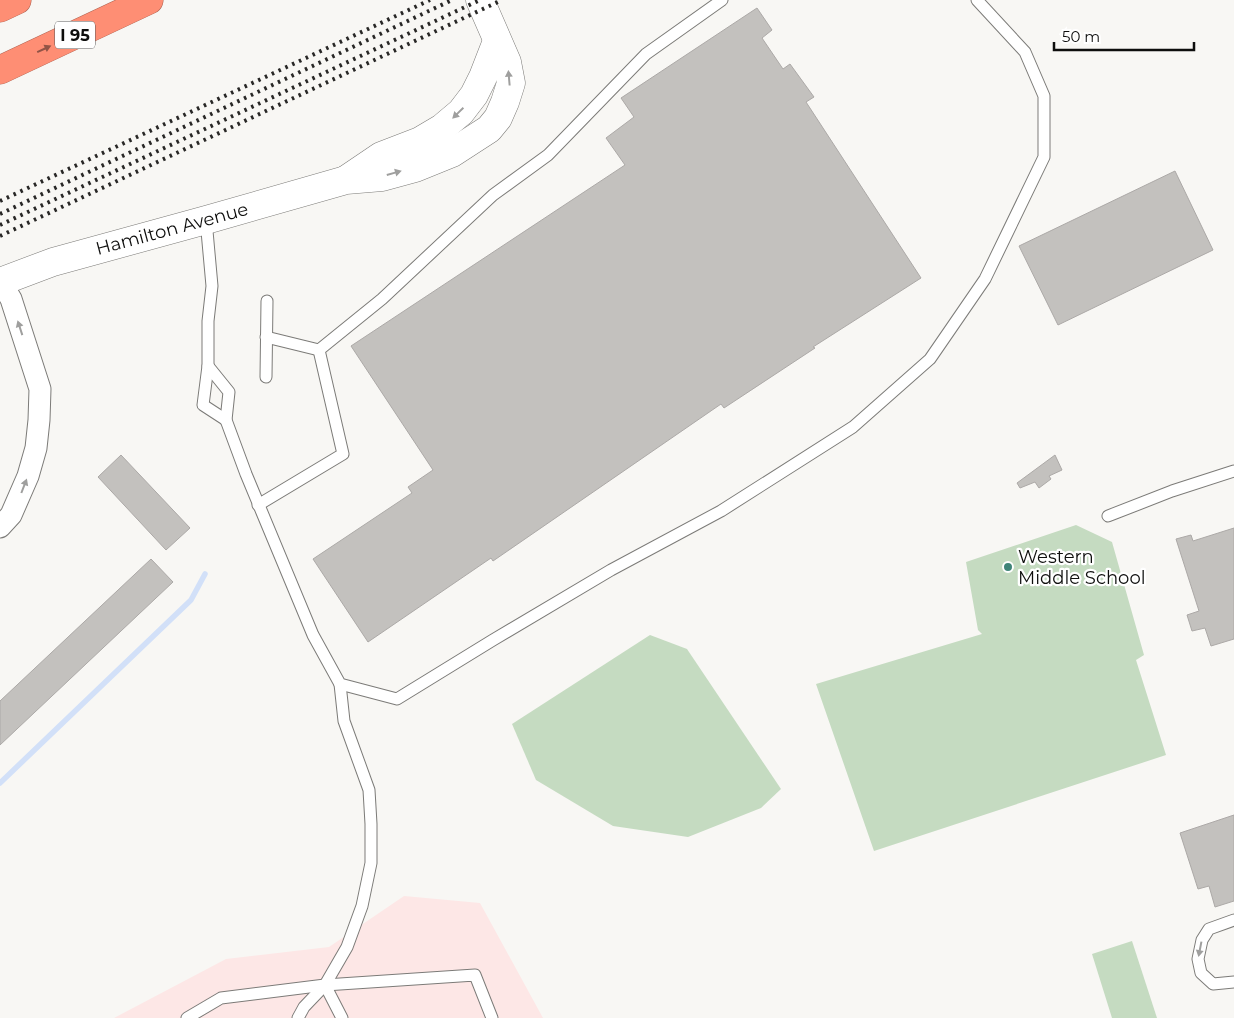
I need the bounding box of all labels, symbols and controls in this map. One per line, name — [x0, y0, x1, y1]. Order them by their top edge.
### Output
scale bar — [1054, 20, 1194, 52]
road number: I 95 — [55, 22, 95, 48]
text: 50 m — [1062, 27, 1100, 46]
one-way arrow — [37, 45, 51, 53]
one-way arrow — [505, 69, 513, 85]
one-way arrow — [452, 107, 464, 119]
one-way arrow — [387, 169, 402, 177]
street label: Hamilton Avenue — [93, 198, 251, 260]
one-way arrow — [16, 320, 24, 335]
one-way arrow — [21, 478, 28, 493]
place label: Western Middle School — [1018, 546, 1146, 589]
marker: Western Middle School — [1002, 561, 1014, 573]
one-way arrow — [1196, 941, 1204, 956]

